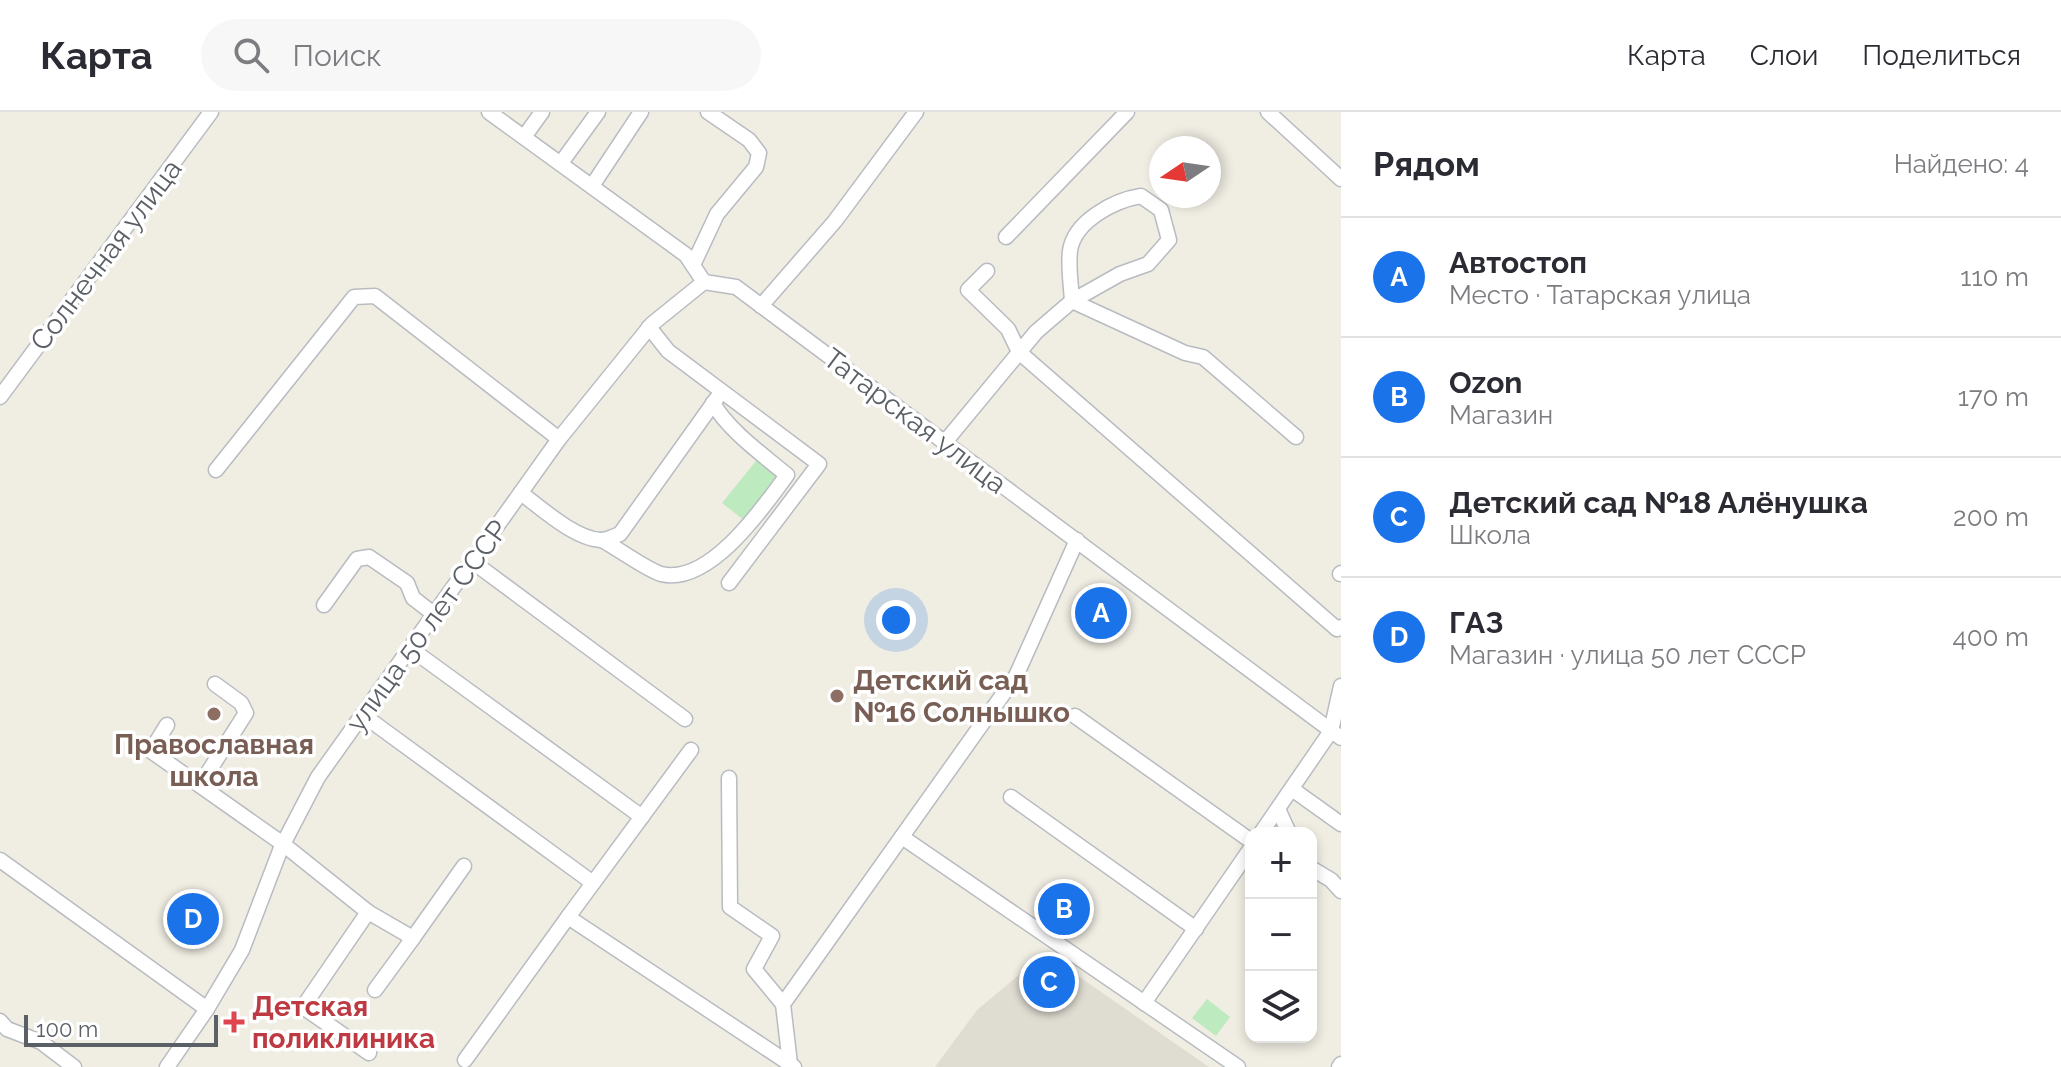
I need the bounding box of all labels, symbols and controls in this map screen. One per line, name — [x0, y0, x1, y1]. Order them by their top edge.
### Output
search box — [201, 19, 761, 91]
text: Карта — [40, 33, 153, 78]
icon: search — [229, 33, 273, 77]
text: Поиск — [293, 38, 382, 73]
text: Карта — [1627, 39, 1706, 72]
text: Слои — [1750, 39, 1818, 72]
text: Поделиться — [1862, 39, 2021, 72]
north arrow — [1149, 136, 1221, 208]
text: Рядом — [1373, 144, 1480, 184]
text: Найдено: 4 — [1894, 149, 2029, 179]
street label: Солнечная улица — [23, 153, 189, 357]
text: Автостоп — [1449, 245, 1587, 280]
text: A — [1390, 262, 1408, 292]
text: 110 m — [1960, 262, 2029, 292]
text: Место · Татарская улица — [1449, 280, 1751, 310]
street label: Татарская улица — [817, 342, 1013, 500]
text: Ozon — [1449, 365, 1522, 400]
text: B — [1390, 382, 1408, 412]
text: 170 m — [1958, 382, 2029, 412]
text: Магазин — [1449, 400, 1553, 430]
text: Детский сад №18 Алёнушка — [1449, 485, 1868, 520]
text: C — [1390, 502, 1408, 532]
text: 200 m — [1953, 502, 2029, 532]
street label: улица 50 лет СССР — [339, 514, 515, 738]
text: Школа — [1449, 520, 1531, 550]
pin: A — [1075, 583, 1127, 643]
your location — [876, 600, 916, 640]
text: ГАЗ — [1449, 605, 1503, 640]
text: D — [1390, 622, 1408, 652]
text: 400 m — [1952, 622, 2029, 652]
text: Магазин · улица 50 лет СССР — [1449, 640, 1806, 670]
place label: Детский сад №16 Солнышко — [853, 664, 1070, 729]
marker: Детский сад №16 Солнышко — [828, 687, 846, 705]
marker: Православная школа — [205, 705, 223, 723]
place label: Православная школа — [114, 728, 314, 793]
map controls — [1245, 827, 1317, 1043]
button: + — [1245, 827, 1317, 899]
pin: B — [1038, 879, 1090, 939]
pin: D — [167, 889, 219, 949]
button: − — [1245, 899, 1317, 971]
pin: C — [1023, 952, 1075, 1012]
button: layers — [1245, 971, 1317, 1043]
place label: Детская поликлиника — [252, 990, 435, 1055]
scale bar — [24, 1011, 218, 1047]
marker: Детская поликлиника — [223, 1011, 245, 1033]
text: 100 m — [36, 1016, 98, 1042]

